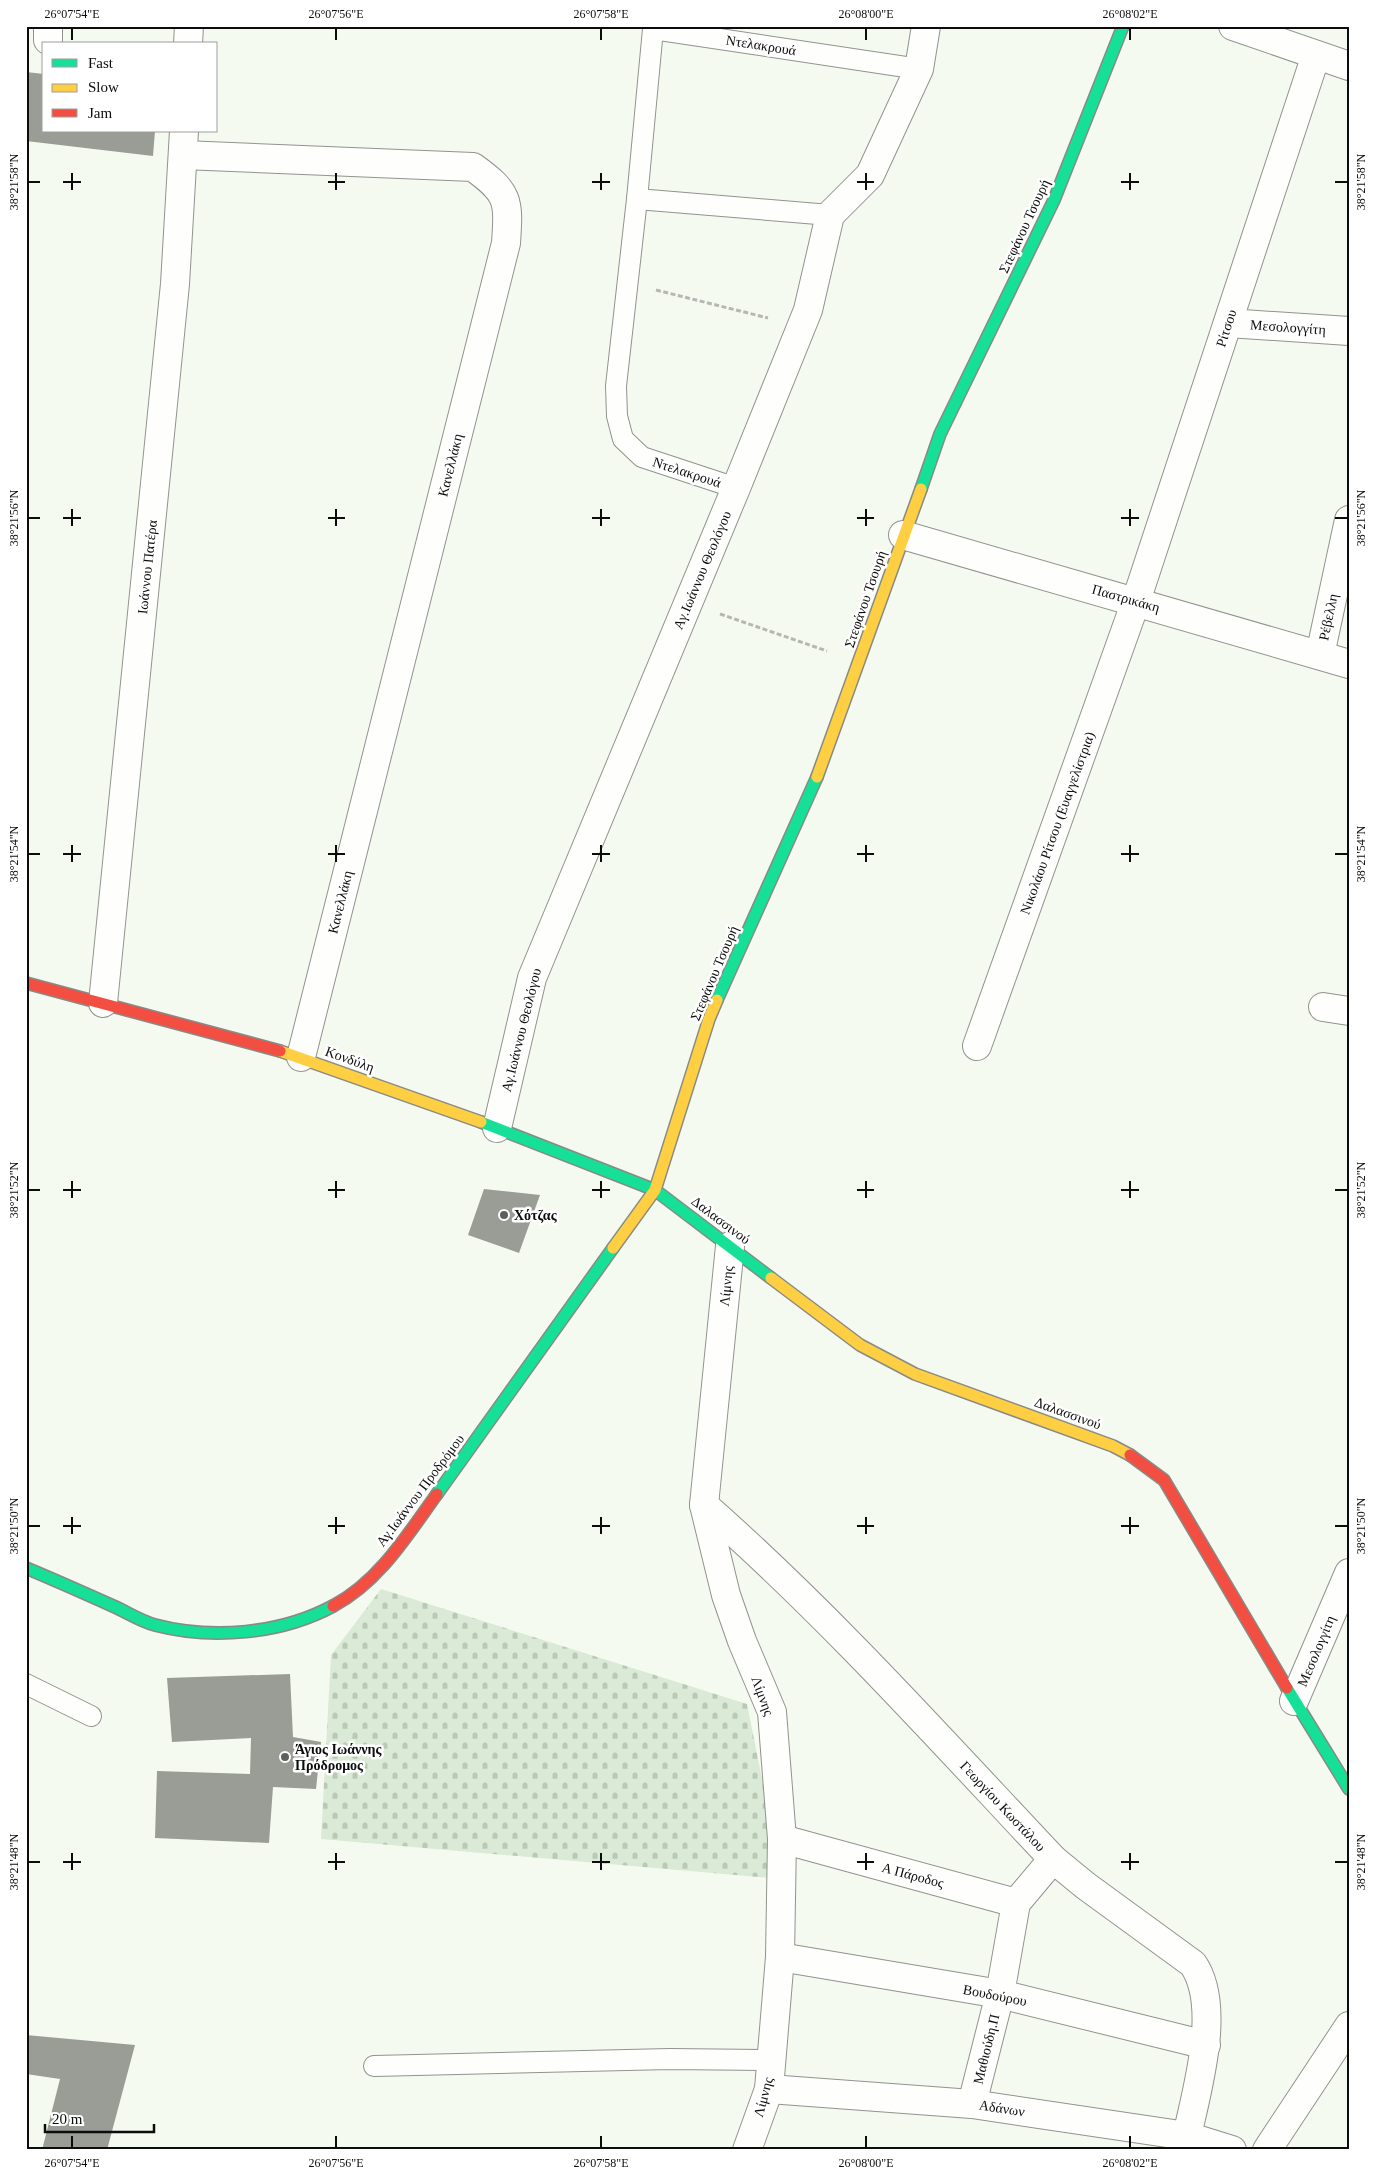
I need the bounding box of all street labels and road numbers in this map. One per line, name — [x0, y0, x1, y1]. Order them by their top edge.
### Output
street label: Ντελακρουά — [725, 33, 798, 59]
street label: Στεφάνου Τσουρή — [996, 177, 1053, 275]
street label: Ρίτσου — [1213, 307, 1240, 349]
street label: Μεσολογγίτη — [1250, 317, 1326, 338]
street label: Κανελλάκη — [435, 432, 466, 498]
street label: Ντελακρουά — [651, 454, 724, 491]
street label: Αγ.Ιωάννου Θεολόγου — [671, 509, 734, 632]
street label: Ιωάννου Πατέρα — [135, 519, 160, 615]
street label: Στεφάνου Τσουρή — [842, 549, 889, 650]
street label: Παστρικάκη — [1090, 582, 1162, 615]
street label: Ρέβελλη — [1316, 592, 1341, 642]
street label: Νικολάου Ρίτσου (Ευαγγελίστρια) — [1017, 729, 1099, 917]
street label: Κανελλάκη — [325, 869, 356, 935]
street label: Στεφάνου Τσουρή — [688, 923, 741, 1023]
street label: Αγ.Ιωάννου Θεολόγου — [499, 967, 544, 1094]
street label: Κονδύλη — [323, 1044, 376, 1075]
street label: Δαλασσινού — [688, 1193, 753, 1247]
street label: Λίμνης — [717, 1265, 736, 1307]
street label: Δαλασσινού — [1033, 1395, 1103, 1432]
street label: Αγ.Ιωάννου Προδρόμου — [373, 1431, 467, 1549]
street label: Μεσολογγίτη — [1295, 1613, 1338, 1689]
street label: Λίμνης — [749, 1675, 777, 1718]
street label: Γεωργίου Κωστάλου — [957, 1758, 1048, 1855]
street label: Α Πάροδος — [880, 1860, 946, 1891]
street label: Βουδούρου — [962, 1982, 1028, 2009]
street label: Μαθιούδη.Π — [971, 2013, 1002, 2086]
street label: Λίμνης — [751, 2075, 776, 2119]
street label: Αδάνων — [978, 2097, 1026, 2119]

